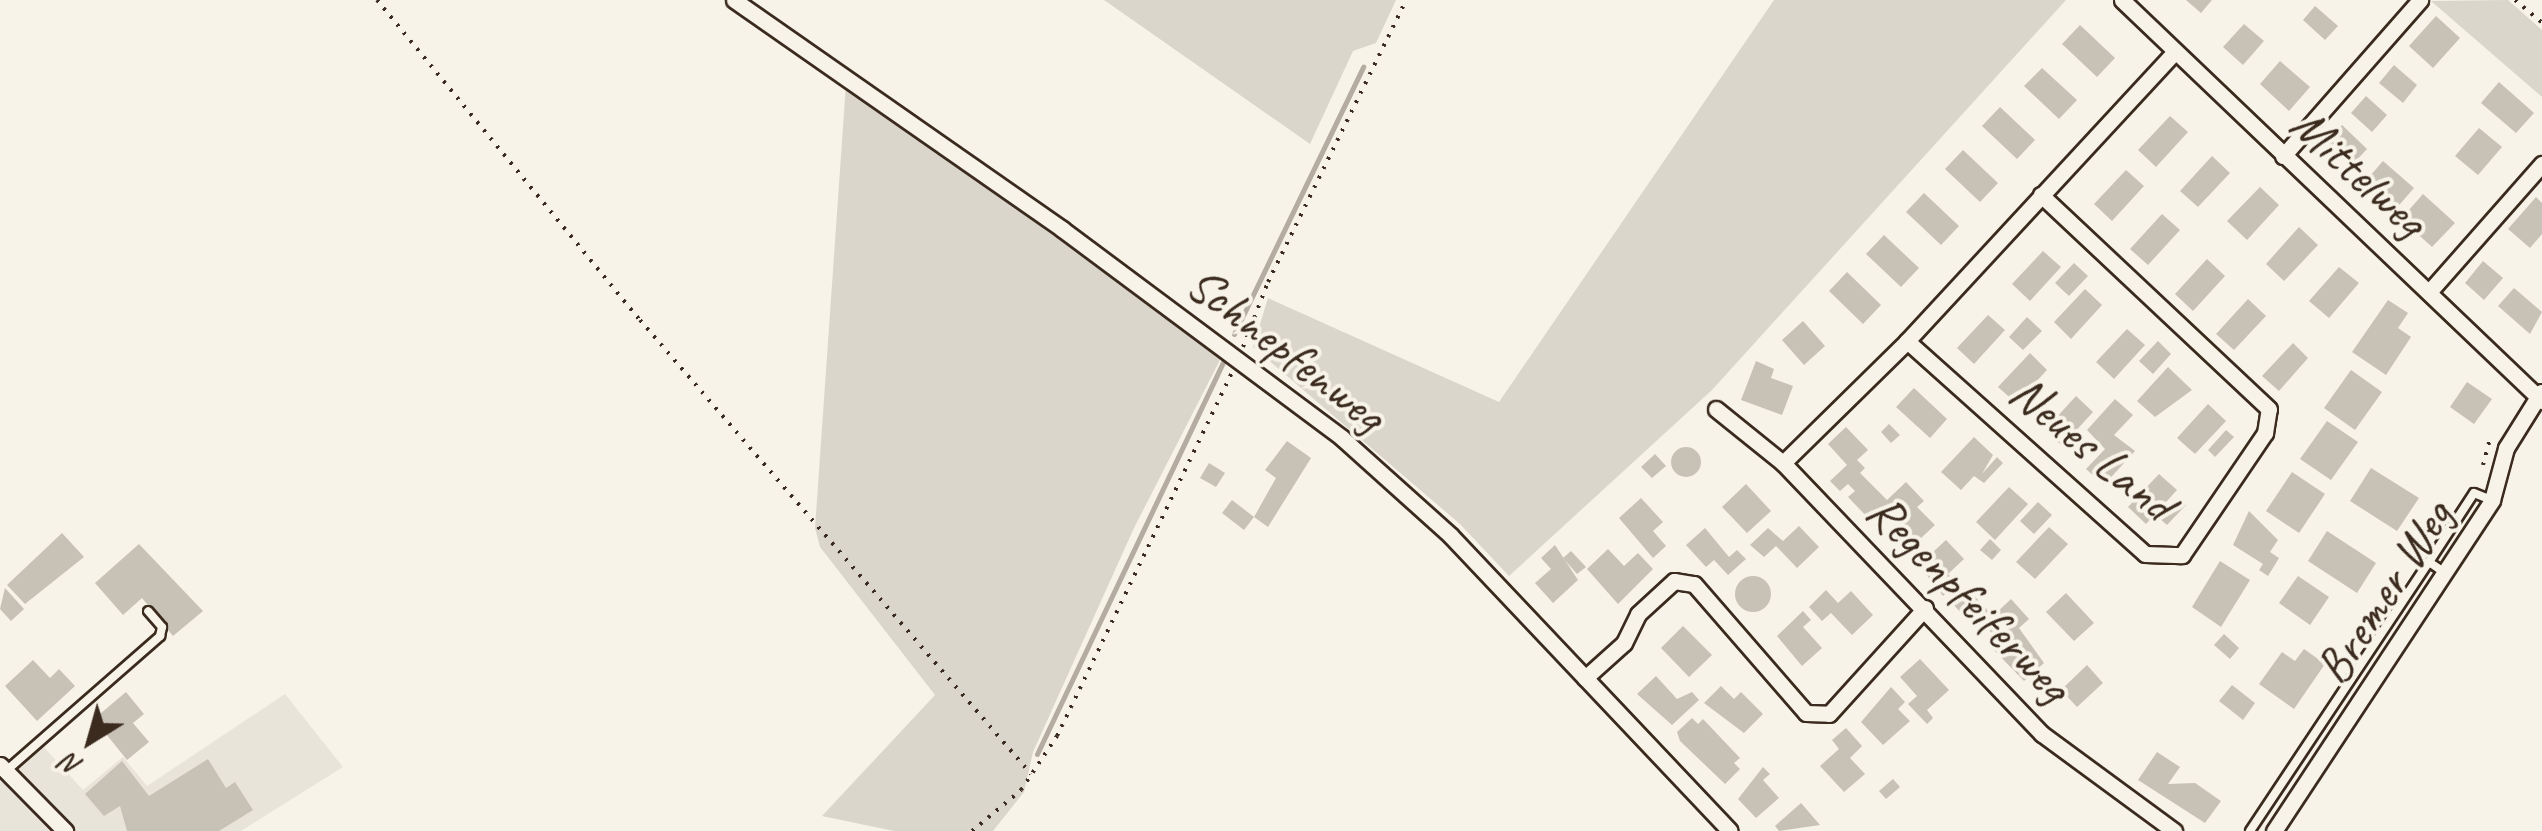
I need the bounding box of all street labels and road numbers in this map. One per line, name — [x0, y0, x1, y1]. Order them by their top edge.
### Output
street label: Mittelweg — [2279, 94, 2439, 250]
street label: Schnepfenweg — [1175, 253, 1397, 445]
street label: Neues Land — [1998, 362, 2186, 534]
street label: Regenpfeiferweg — [1855, 481, 2083, 715]
street label: Bremer Weg — [2302, 489, 2466, 695]

